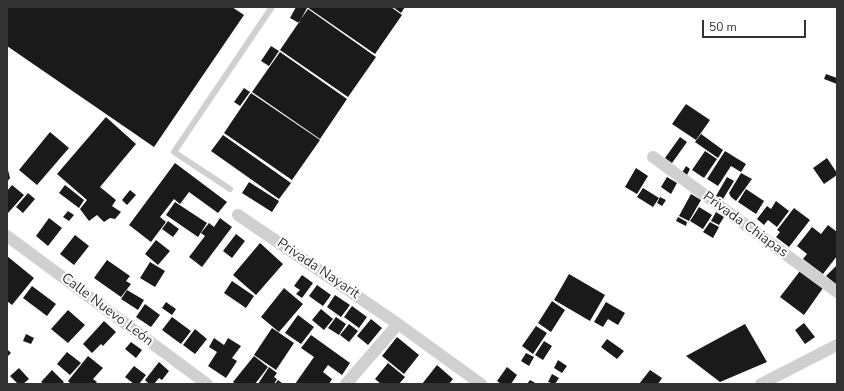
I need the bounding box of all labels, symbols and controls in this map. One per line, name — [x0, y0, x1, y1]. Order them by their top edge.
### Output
scale bar — [704, 12, 808, 38]
text: 50 m — [709, 19, 737, 35]
street label: Privada Chiapas — [699, 189, 791, 261]
street label: Privada Nayarit — [274, 235, 362, 303]
street label: Calle Nuevo León — [58, 270, 156, 350]

